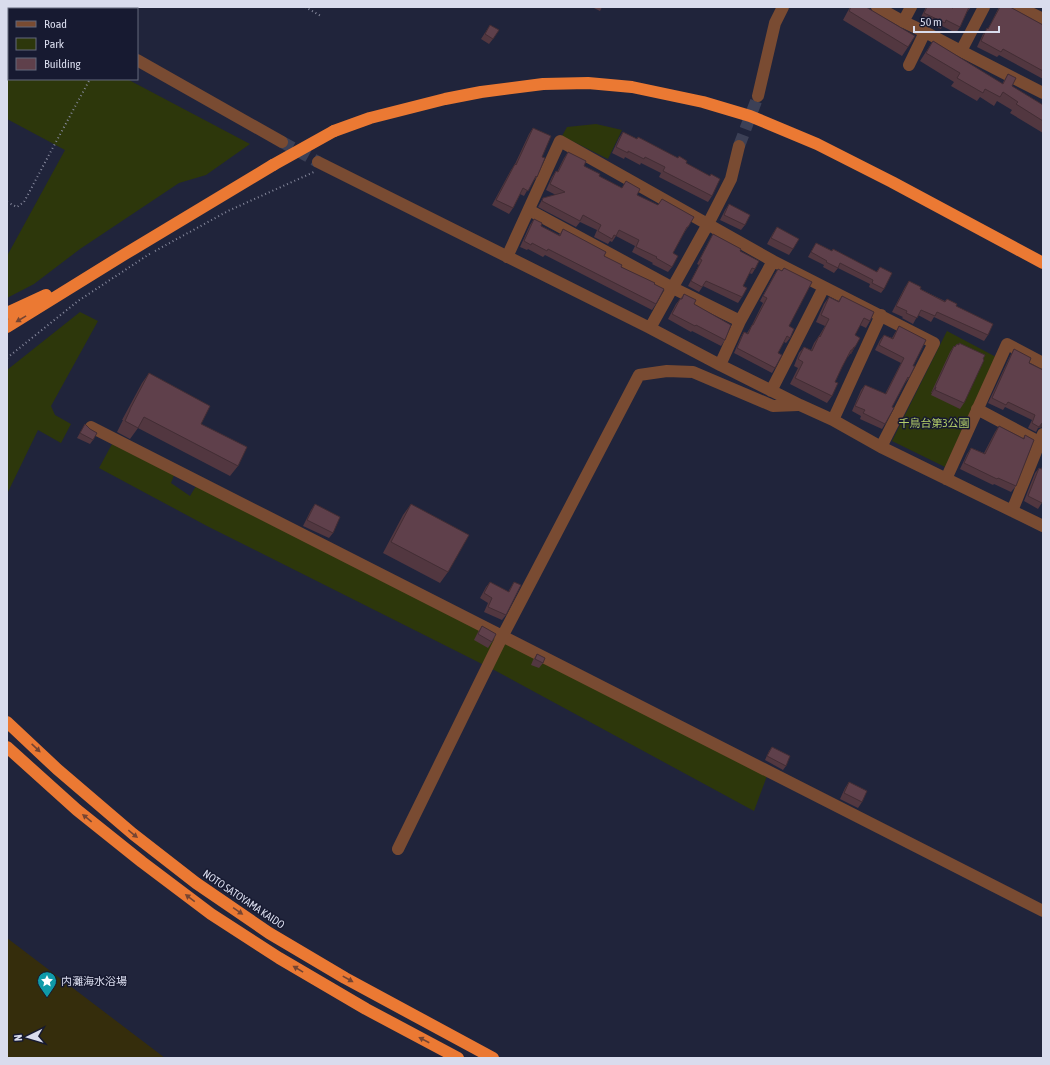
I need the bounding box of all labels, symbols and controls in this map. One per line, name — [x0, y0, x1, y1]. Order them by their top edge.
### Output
legend — [8, 8, 138, 80]
scale bar — [914, 8, 999, 34]
text: 50 m — [920, 15, 942, 29]
text: Road — [44, 17, 67, 31]
text: Park — [44, 37, 65, 51]
text: Building — [44, 57, 82, 71]
one-way arrow — [15, 315, 27, 322]
park label: 千鳥台第3公園 — [898, 417, 970, 429]
one-way arrow — [30, 744, 41, 753]
one-way arrow — [81, 814, 92, 823]
one-way arrow — [128, 830, 139, 839]
street label: NOTO SATOYAMA KAIDO — [201, 867, 287, 931]
one-way arrow — [184, 894, 195, 902]
one-way arrow — [233, 907, 243, 915]
one-way arrow — [292, 966, 304, 973]
place icon: 内灘海水浴場 — [36, 970, 58, 998]
place label: 内灘海水浴場 — [61, 975, 127, 987]
one-way arrow — [343, 976, 354, 983]
north arrow — [8, 1017, 48, 1057]
text: N — [12, 1034, 24, 1042]
one-way arrow — [418, 1037, 429, 1043]

